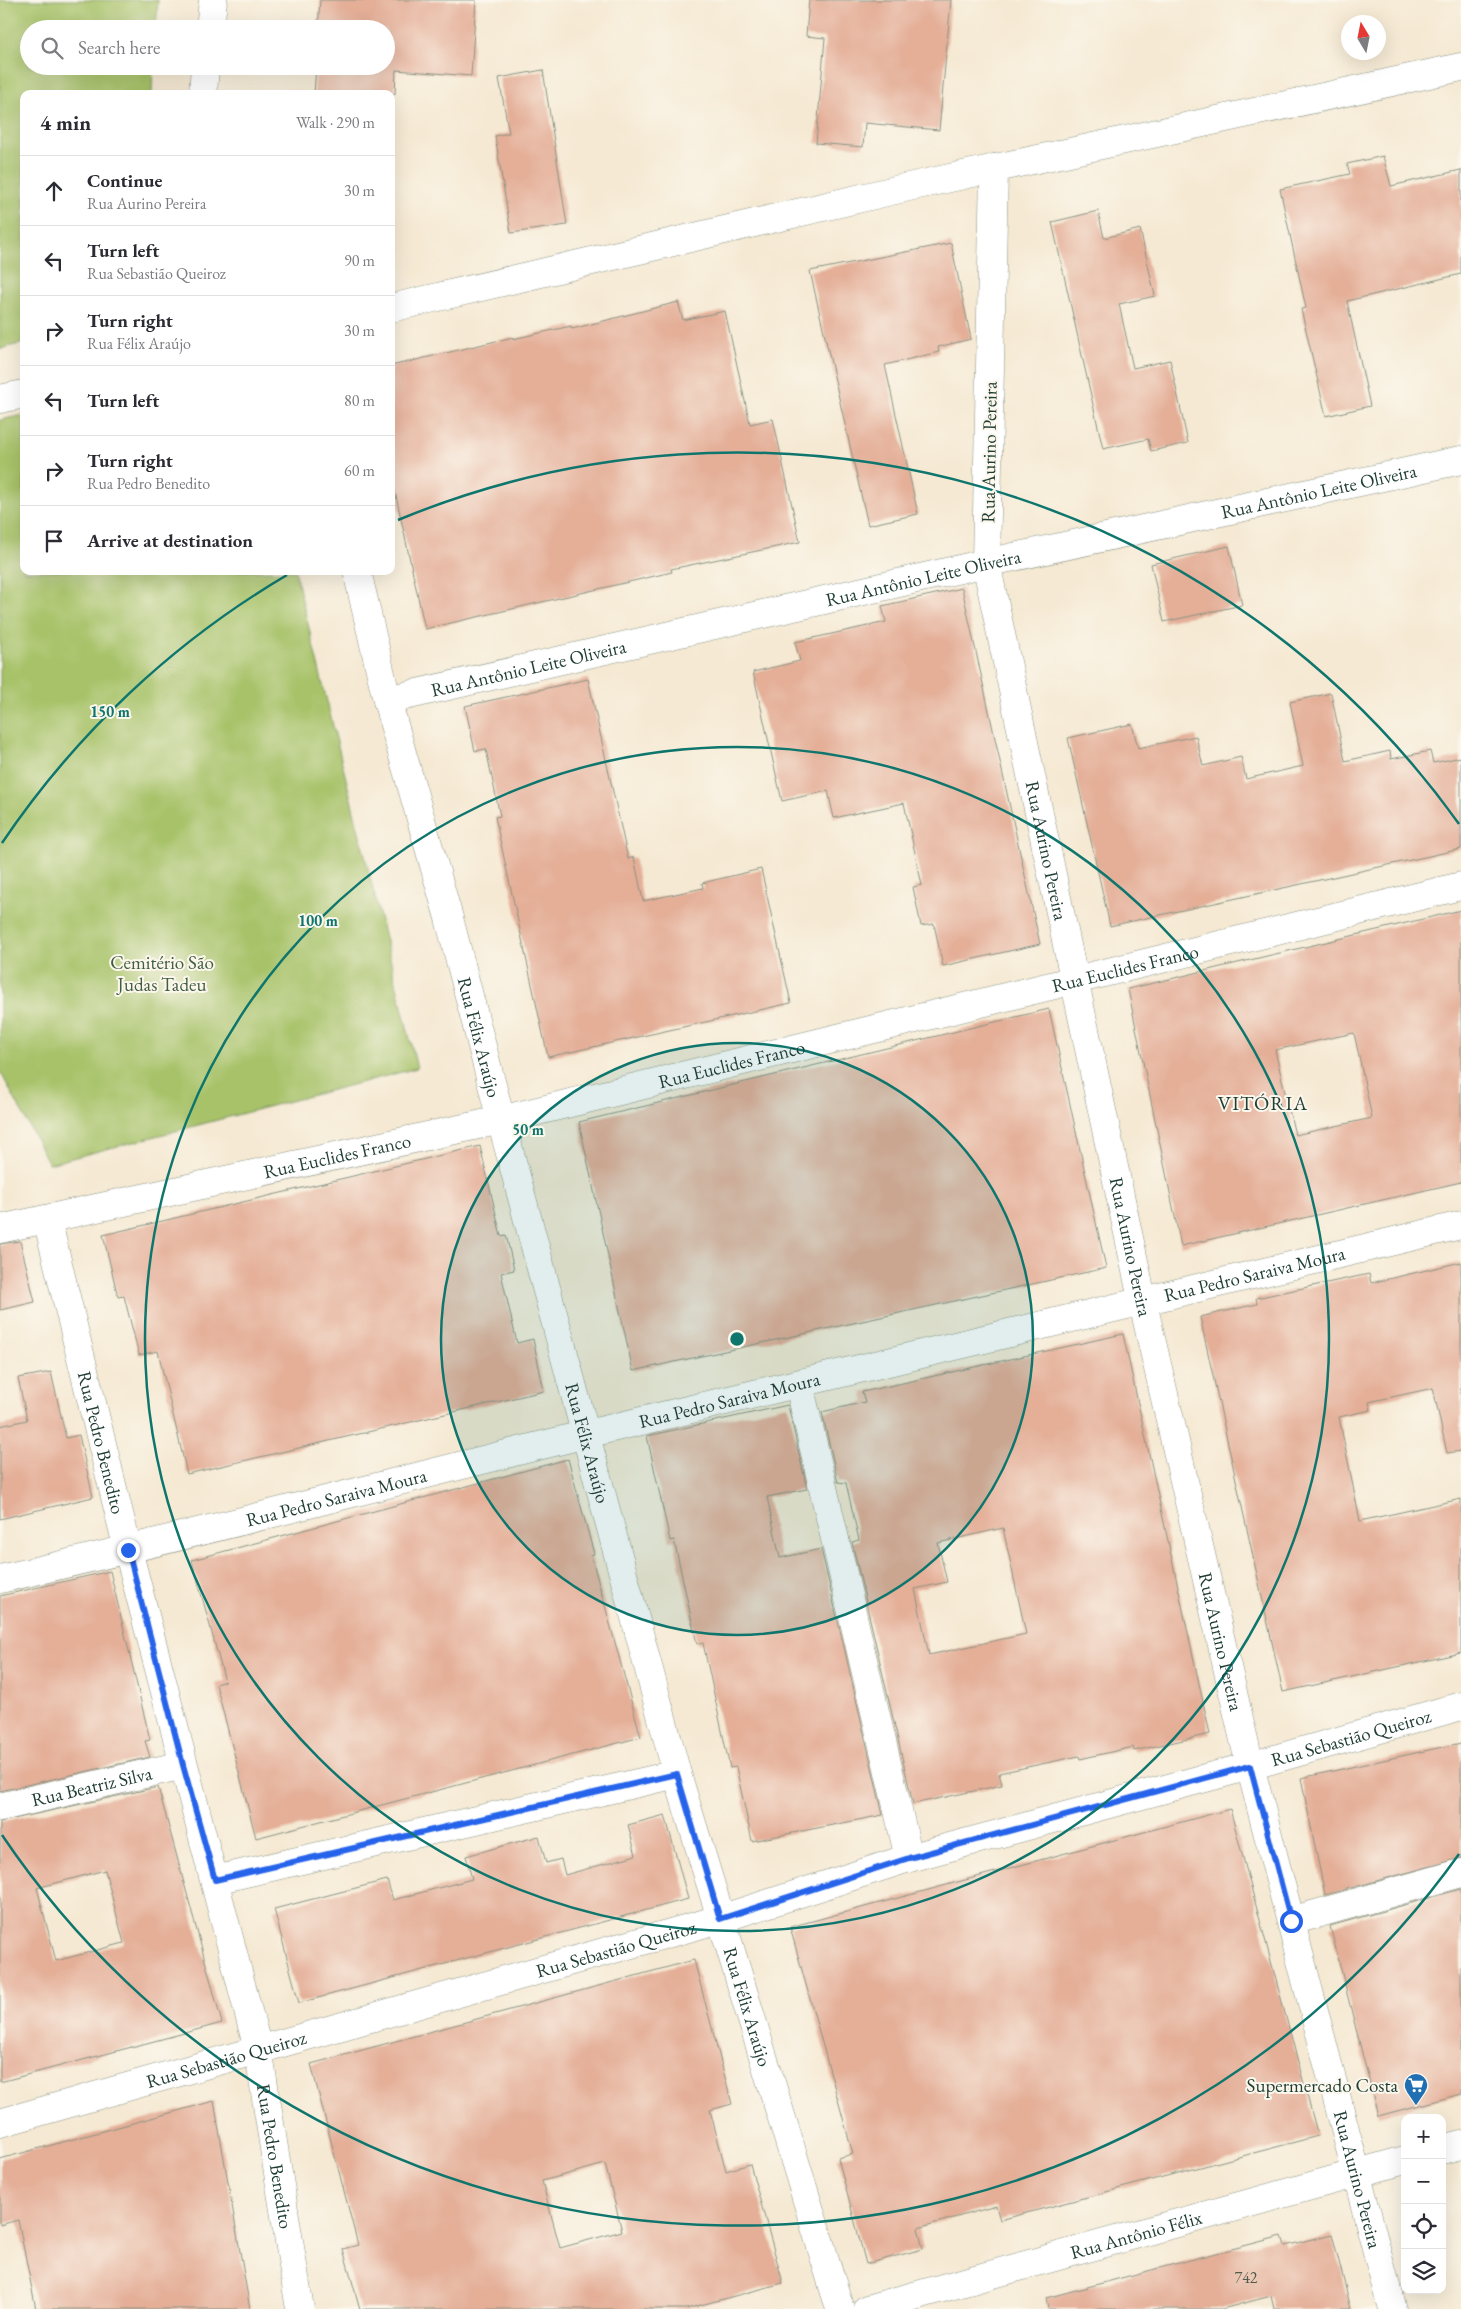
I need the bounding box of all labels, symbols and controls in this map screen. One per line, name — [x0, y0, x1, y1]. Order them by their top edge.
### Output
north arrow — [1341, 15, 1386, 60]
search box — [20, 20, 395, 75]
icon: search — [38, 34, 66, 62]
text: Search here — [78, 35, 160, 60]
text: 4 min — [40, 109, 91, 136]
text: Walk · 290 m — [296, 112, 375, 133]
text: Continue — [87, 168, 162, 193]
icon: ahead — [40, 177, 68, 205]
text: 30 m — [344, 180, 375, 201]
text: Rua Aurino Pereira — [87, 193, 206, 214]
text: Turn left — [87, 238, 159, 263]
icon: left — [40, 247, 68, 275]
text: 90 m — [344, 250, 375, 271]
text: Rua Sebastião Queiroz — [87, 263, 226, 284]
text: Turn right — [87, 308, 173, 333]
icon: right — [40, 317, 68, 345]
text: 30 m — [344, 320, 375, 341]
text: Rua Félix Araújo — [87, 333, 191, 354]
street label: Rua Aurino Pereira — [975, 381, 1003, 523]
icon: left — [40, 387, 68, 415]
text: Turn left — [87, 388, 159, 413]
text: 80 m — [344, 390, 375, 411]
text: Turn right — [87, 448, 173, 473]
icon: right — [40, 457, 68, 485]
street label: Rua Antônio Leite Oliveira — [1219, 457, 1419, 524]
text: 60 m — [344, 460, 375, 481]
text: Rua Pedro Benedito — [87, 473, 210, 494]
icon: arrive — [40, 527, 68, 555]
text: Arrive at destination — [87, 528, 253, 553]
street label: Rua Antônio Leite Oliveira — [823, 543, 1024, 612]
street label: Rua Antônio Leite Oliveira — [428, 633, 629, 702]
text: 150 m — [90, 702, 130, 721]
street label: Rua Aurino Pereira — [1020, 779, 1074, 923]
text: 100 m — [298, 911, 338, 930]
street label: Rua Euclides Franco — [1049, 938, 1201, 998]
park label: Cemitério São Judas Tadeu — [110, 950, 214, 997]
street label: Rua Félix Araújo — [452, 974, 507, 1100]
street label: Rua Euclides Franco — [656, 1034, 807, 1094]
district label: VITÓRIA — [1218, 1090, 1308, 1116]
text: 50 m — [512, 1120, 544, 1139]
street label: Rua Euclides Franco — [261, 1127, 413, 1184]
street label: Rua Aurino Pereira — [1104, 1175, 1158, 1319]
street label: Rua Pedro Saraiva Moura — [1161, 1240, 1348, 1307]
centre of rings — [728, 1330, 746, 1348]
street label: Rua Pedro Saraiva Moura — [636, 1366, 823, 1434]
street label: Rua Pedro Benedito — [72, 1368, 131, 1517]
street label: Rua Félix Araújo — [560, 1380, 616, 1506]
street label: Rua Pedro Saraiva Moura — [243, 1462, 430, 1532]
route end — [117, 1539, 140, 1562]
street label: Rua Aurino Pereira — [1193, 1570, 1249, 1714]
street label: Rua Sebastião Queiroz — [1268, 1702, 1434, 1772]
street label: Rua Beatriz Silva — [29, 1760, 155, 1812]
route start — [1280, 1910, 1303, 1933]
street label: Rua Sebastião Queiroz — [533, 1914, 699, 1983]
street label: Rua Félix Araújo — [718, 1944, 778, 2069]
street label: Rua Sebastião Queiroz — [143, 2024, 310, 2093]
supermarket icon: Supermercado Costa — [1403, 2072, 1429, 2106]
place label: Supermercado Costa — [1247, 2073, 1398, 2098]
street label: Rua Pedro Benedito — [251, 2082, 299, 2230]
street label: Rua Aurino Pereira — [1328, 2108, 1388, 2251]
map controls — [1401, 2114, 1446, 2294]
button: + — [1401, 2114, 1446, 2159]
button: − — [1401, 2159, 1446, 2204]
street label: Rua Antônio Félix — [1067, 2204, 1205, 2265]
button: locate — [1401, 2204, 1446, 2249]
button: layers — [1401, 2249, 1446, 2294]
house number: 742 — [1234, 2267, 1258, 2288]

